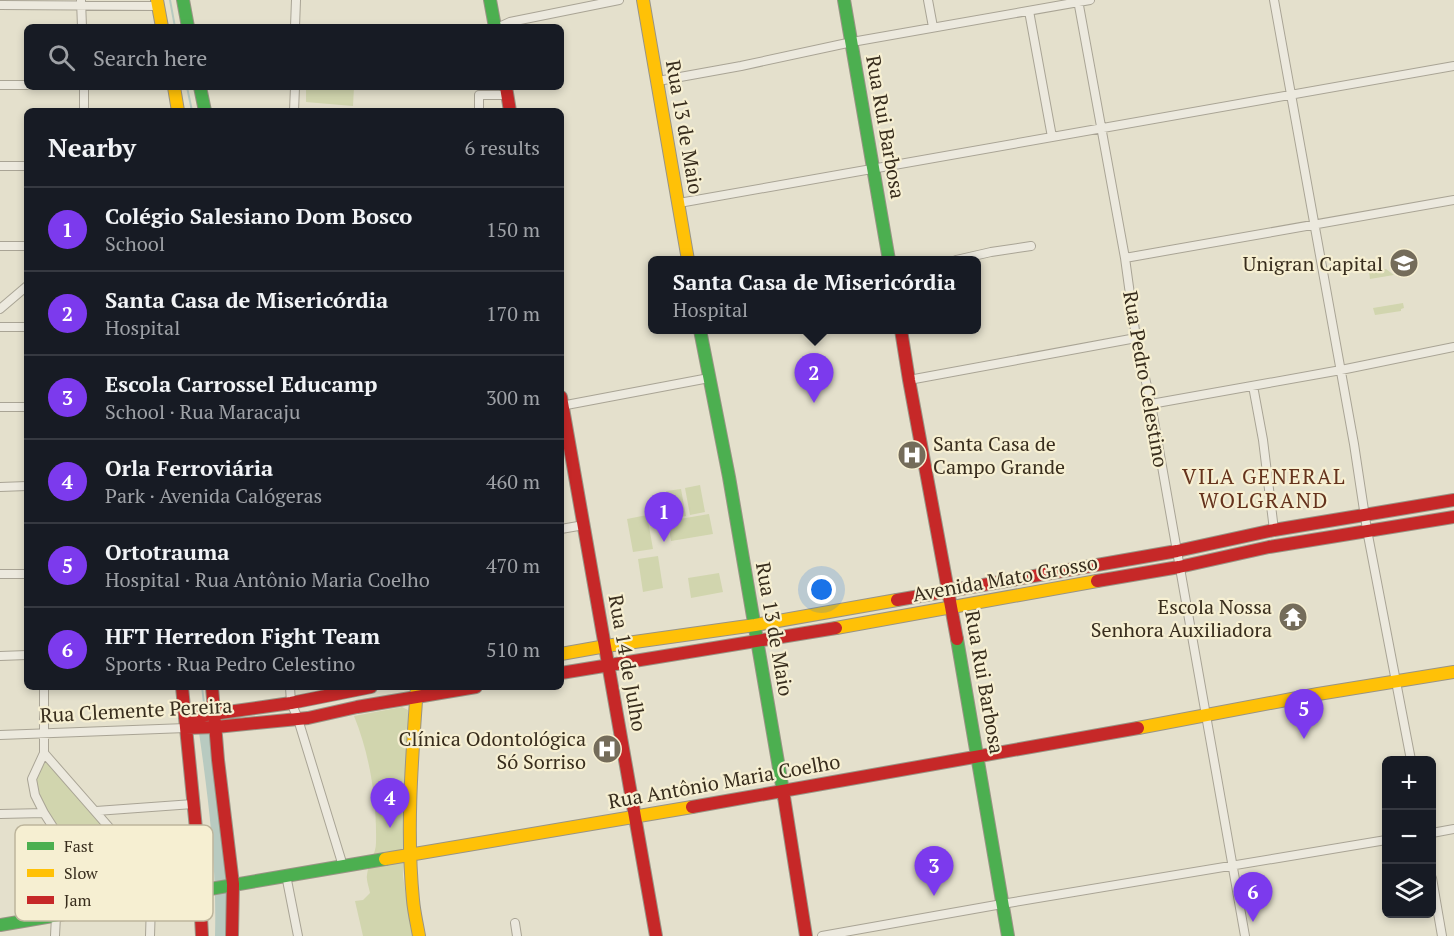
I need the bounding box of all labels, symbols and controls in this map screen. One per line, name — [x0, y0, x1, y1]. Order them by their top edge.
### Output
search box — [24, 24, 564, 90]
icon: search — [45, 41, 78, 74]
text: Search here — [93, 43, 207, 72]
street label: Rua Rui Barbosa — [860, 53, 912, 201]
street label: Rua 13 de Maio — [660, 58, 710, 196]
text: Nearby — [48, 130, 136, 164]
text: 6 results — [465, 134, 540, 161]
text: Colégio Salesiano Dom Bosco — [105, 201, 412, 230]
text: 1 — [62, 216, 73, 243]
text: 150 m — [486, 216, 540, 243]
text: School — [105, 230, 165, 257]
school or university icon: Unigran Capital — [1388, 247, 1420, 279]
place label: Unigran Capital — [1243, 250, 1383, 277]
popup — [648, 256, 981, 334]
text: Santa Casa de Misericórdia — [673, 267, 956, 296]
text: Santa Casa de Misericórdia — [105, 285, 388, 314]
street label: Rua Pedro Celestino — [1117, 289, 1175, 469]
text: Hospital — [673, 296, 748, 323]
text: 2 — [62, 300, 73, 327]
text: 170 m — [486, 300, 540, 327]
text: Hospital — [105, 314, 180, 341]
pin: 2 — [794, 354, 834, 403]
text: Escola Carrossel Educamp — [105, 369, 377, 398]
text: 3 — [62, 384, 73, 411]
text: 300 m — [486, 384, 540, 411]
text: School · Rua Maracaju — [105, 398, 301, 425]
place label: Santa Casa de Campo Grande — [933, 430, 1065, 480]
hospital icon: Santa Casa de Campo Grande — [896, 439, 928, 471]
text: Orla Ferroviária — [105, 453, 273, 482]
district label: VILA GENERAL WOLGRAND — [1182, 462, 1346, 514]
text: 4 — [62, 468, 73, 495]
text: 460 m — [486, 468, 540, 495]
text: Park · Avenida Calógeras — [105, 482, 322, 509]
pin: 1 — [644, 492, 684, 542]
text: Ortotrauma — [105, 537, 230, 566]
street label: Avenida Mato Grosso — [910, 548, 1100, 608]
text: 5 — [62, 552, 73, 579]
text: 470 m — [486, 552, 540, 579]
street label: Rua 13 de Maio — [750, 560, 800, 698]
text: Hospital · Rua Antônio Maria Coelho — [105, 566, 430, 593]
your location — [807, 575, 836, 604]
street label: Rua 14 de Julho — [603, 592, 653, 734]
place label: Escola Nossa Senhora Auxiliadora — [1091, 593, 1272, 643]
temple icon: Escola Nossa Senhora Auxiliadora — [1277, 601, 1309, 633]
street label: Rua Rui Barbosa — [959, 608, 1011, 756]
text: HFT Herredon Fight Team — [105, 621, 380, 650]
text: 6 — [62, 636, 73, 663]
text: 510 m — [486, 636, 540, 663]
text: Sports · Rua Pedro Celestino — [105, 650, 355, 677]
pin: 5 — [1284, 690, 1324, 739]
street label: Rua Clemente Pereira — [39, 691, 233, 729]
place label: Clínica Odontológica Só Sorriso — [399, 725, 586, 775]
hospital icon: Clínica Odontológica Só Sorriso — [591, 733, 623, 765]
street label: Rua Antônio Maria Coelho — [606, 747, 842, 815]
map controls — [1382, 756, 1436, 918]
button: + — [1382, 756, 1436, 810]
pin: 4 — [370, 778, 410, 828]
button: − — [1382, 810, 1436, 864]
legend — [15, 825, 213, 921]
text: Fast — [64, 835, 94, 857]
pin: 3 — [914, 846, 954, 896]
text: Slow — [64, 862, 98, 884]
button: layers — [1382, 864, 1436, 918]
pin: 6 — [1234, 872, 1272, 922]
text: Jam — [64, 889, 92, 911]

